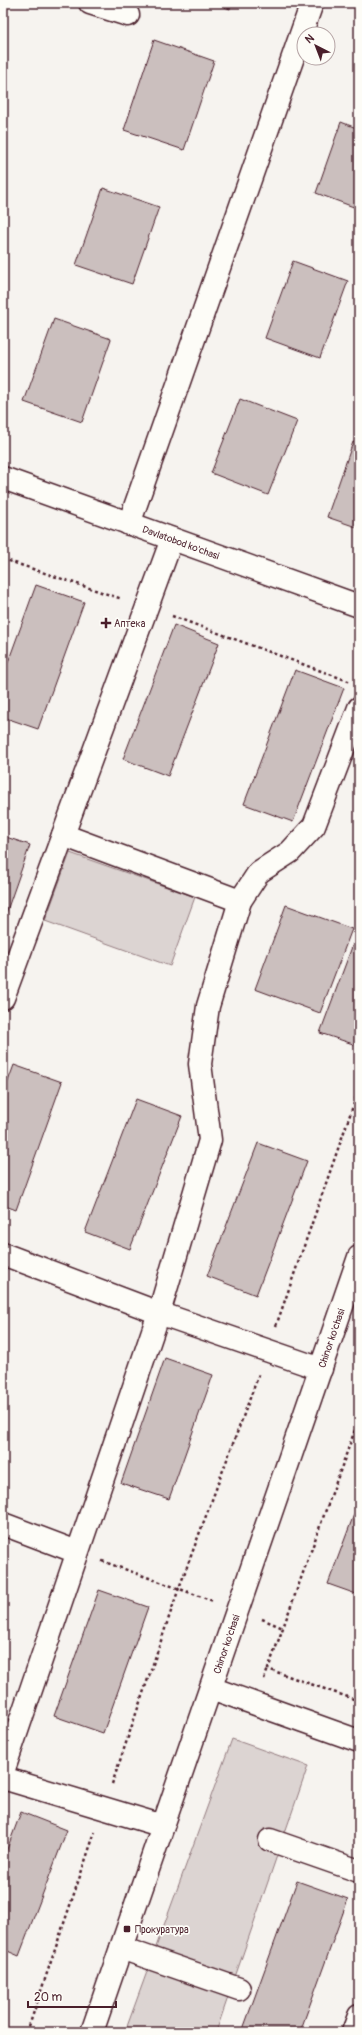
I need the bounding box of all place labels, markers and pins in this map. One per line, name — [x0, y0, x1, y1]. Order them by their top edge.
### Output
marker: Аптека — [101, 618, 111, 628]
place label: Аптека — [114, 618, 146, 630]
marker: Прокуратура — [122, 1924, 132, 1934]
place label: Прокуратура — [135, 1924, 189, 1936]

